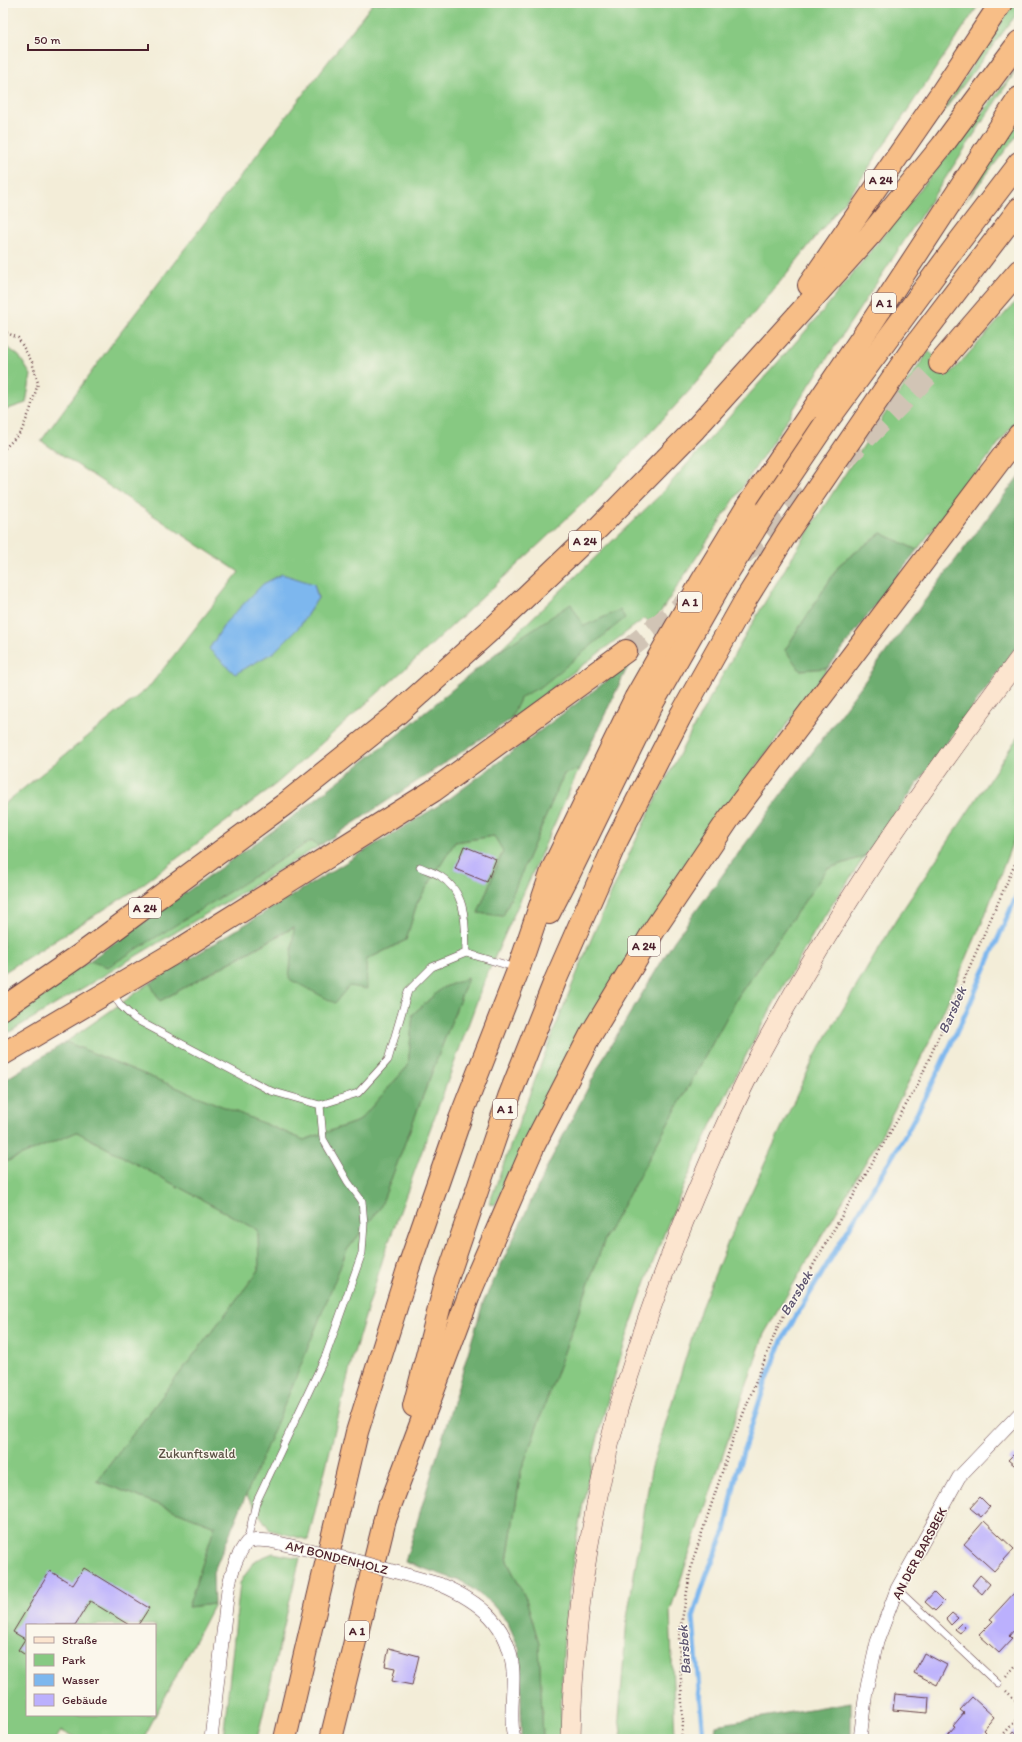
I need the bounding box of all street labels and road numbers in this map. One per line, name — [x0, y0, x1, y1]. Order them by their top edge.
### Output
road number: A 24 — [865, 170, 897, 190]
road number: A 1 — [872, 293, 896, 313]
road number: A 24 — [569, 531, 601, 551]
road number: A 1 — [678, 592, 702, 612]
road number: A 24 — [129, 898, 161, 918]
road number: A 24 — [628, 936, 660, 956]
road number: A 1 — [493, 1099, 517, 1119]
street label: AN DER BARSBEK — [889, 1505, 950, 1602]
street label: AM BONDENHOLZ — [284, 1538, 390, 1578]
road number: A 1 — [345, 1621, 369, 1641]

